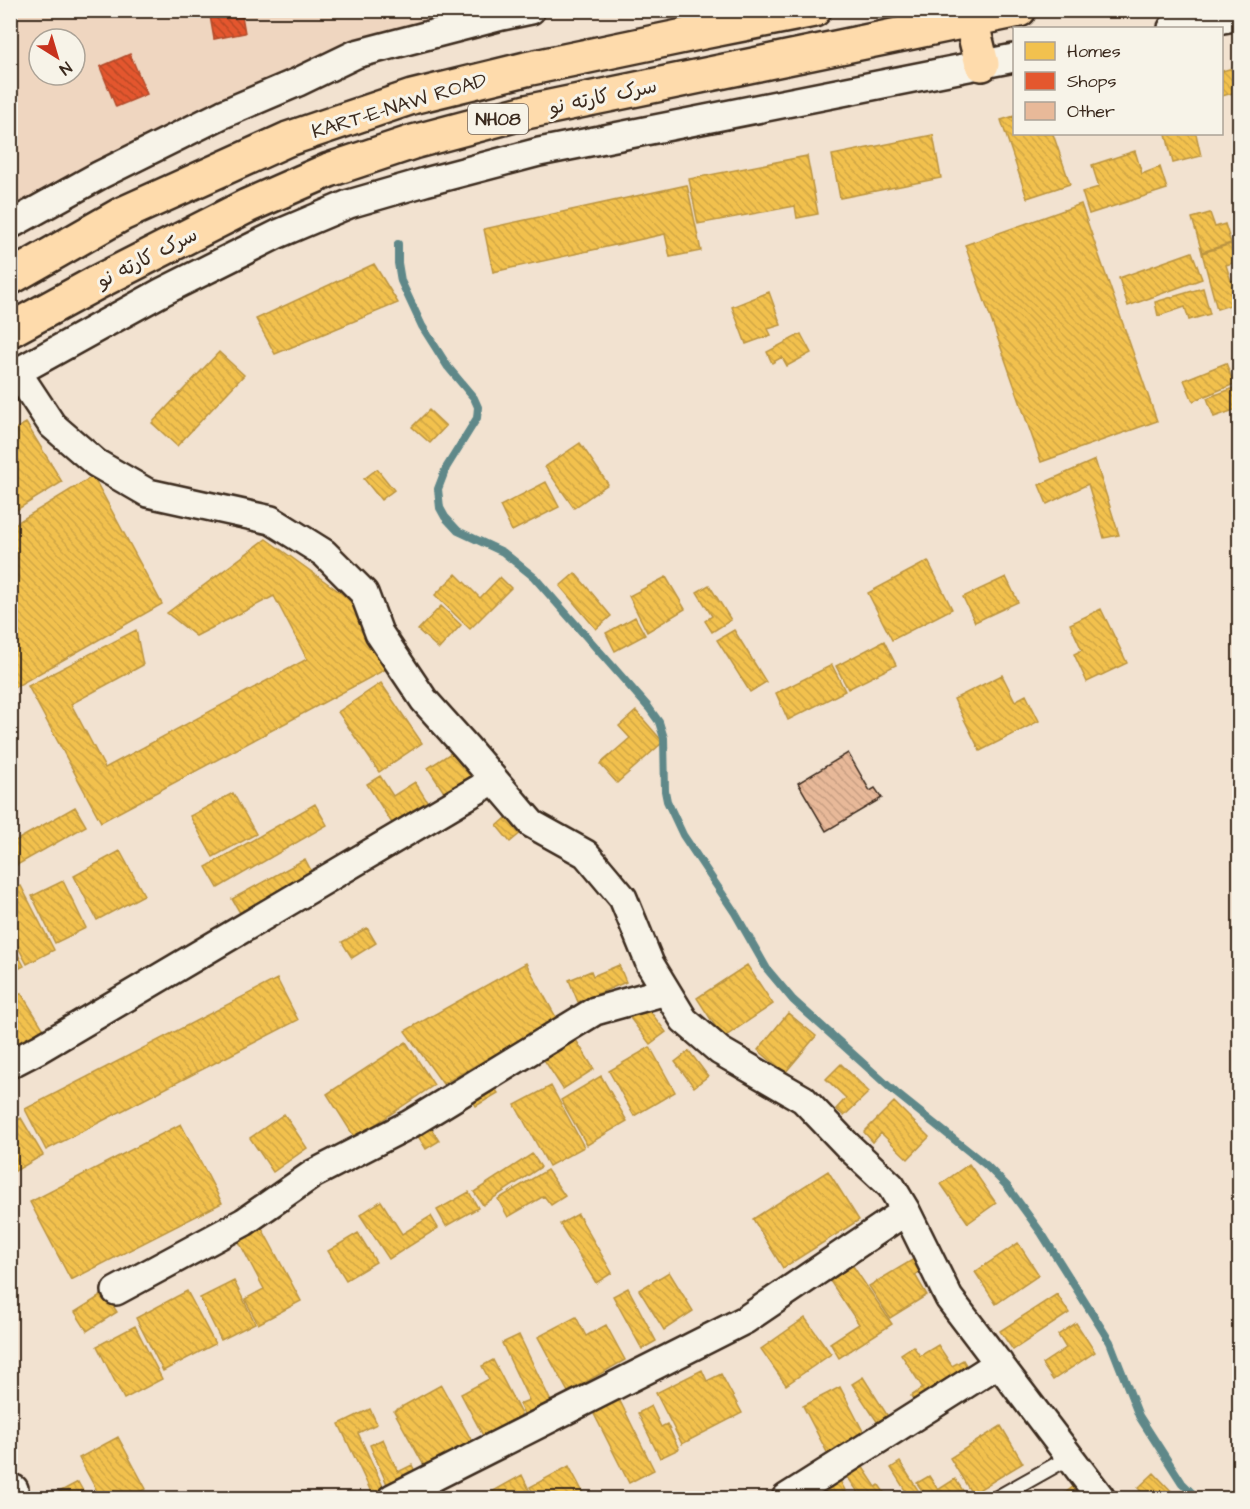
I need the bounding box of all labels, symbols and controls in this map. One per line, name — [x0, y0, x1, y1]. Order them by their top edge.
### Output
north arrow — [27, 27, 87, 87]
legend — [1013, 27, 1223, 135]
text: Homes — [1067, 39, 1121, 64]
text: N — [55, 56, 76, 80]
street label: KART-E-NAW ROAD — [308, 66, 490, 146]
text: Shops — [1067, 69, 1117, 94]
street label: سرک کارته نو — [545, 72, 660, 122]
text: Other — [1067, 99, 1115, 124]
road number: NH08 — [468, 104, 528, 134]
street label: سرک کارته نو — [91, 221, 202, 296]

